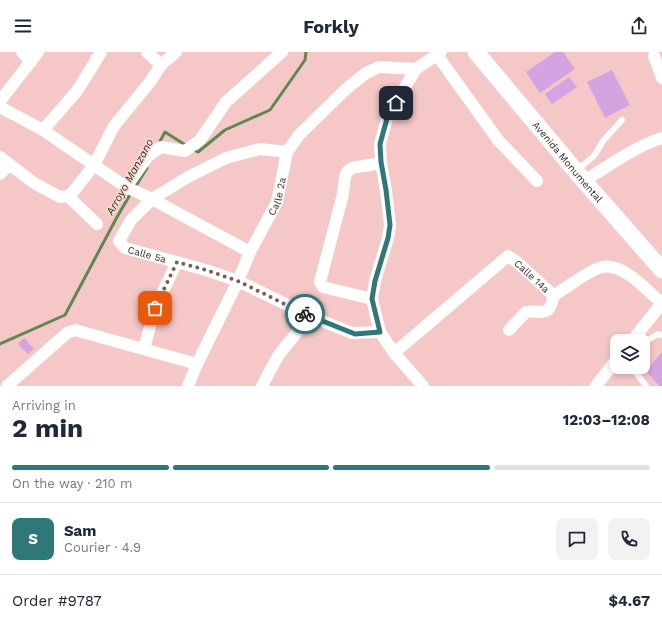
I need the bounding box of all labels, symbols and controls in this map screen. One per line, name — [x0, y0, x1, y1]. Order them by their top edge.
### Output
icon: menu — [12, 15, 34, 37]
icon: share — [628, 15, 650, 37]
text: Forkly — [303, 16, 359, 37]
pin — [379, 86, 413, 120]
icon: home — [385, 92, 407, 114]
street label: Avenida Monumental — [531, 119, 605, 204]
water label: Arroyo Manzano — [103, 136, 156, 218]
street label: Calle 2a — [265, 176, 287, 217]
street label: Calle 5a — [127, 244, 168, 265]
street label: Calle 14a — [512, 257, 552, 295]
pin — [138, 291, 172, 325]
courier — [285, 294, 325, 334]
icon: bag — [144, 297, 166, 319]
icon: bike — [294, 303, 316, 325]
map controls — [610, 334, 650, 374]
button: layers — [610, 334, 650, 374]
text: Arriving in — [12, 398, 76, 413]
text: 12:03–12:08 — [563, 411, 650, 429]
text: 2 min — [12, 413, 83, 443]
text: On the way · 210 m — [12, 476, 132, 491]
button: chat — [556, 518, 598, 560]
button: phone — [608, 518, 650, 560]
text: Sam — [64, 522, 96, 540]
text: S — [28, 530, 38, 548]
text: Courier · 4.9 — [64, 540, 141, 555]
text: Order #9787 — [12, 592, 102, 610]
text: $4.67 — [608, 592, 650, 610]

